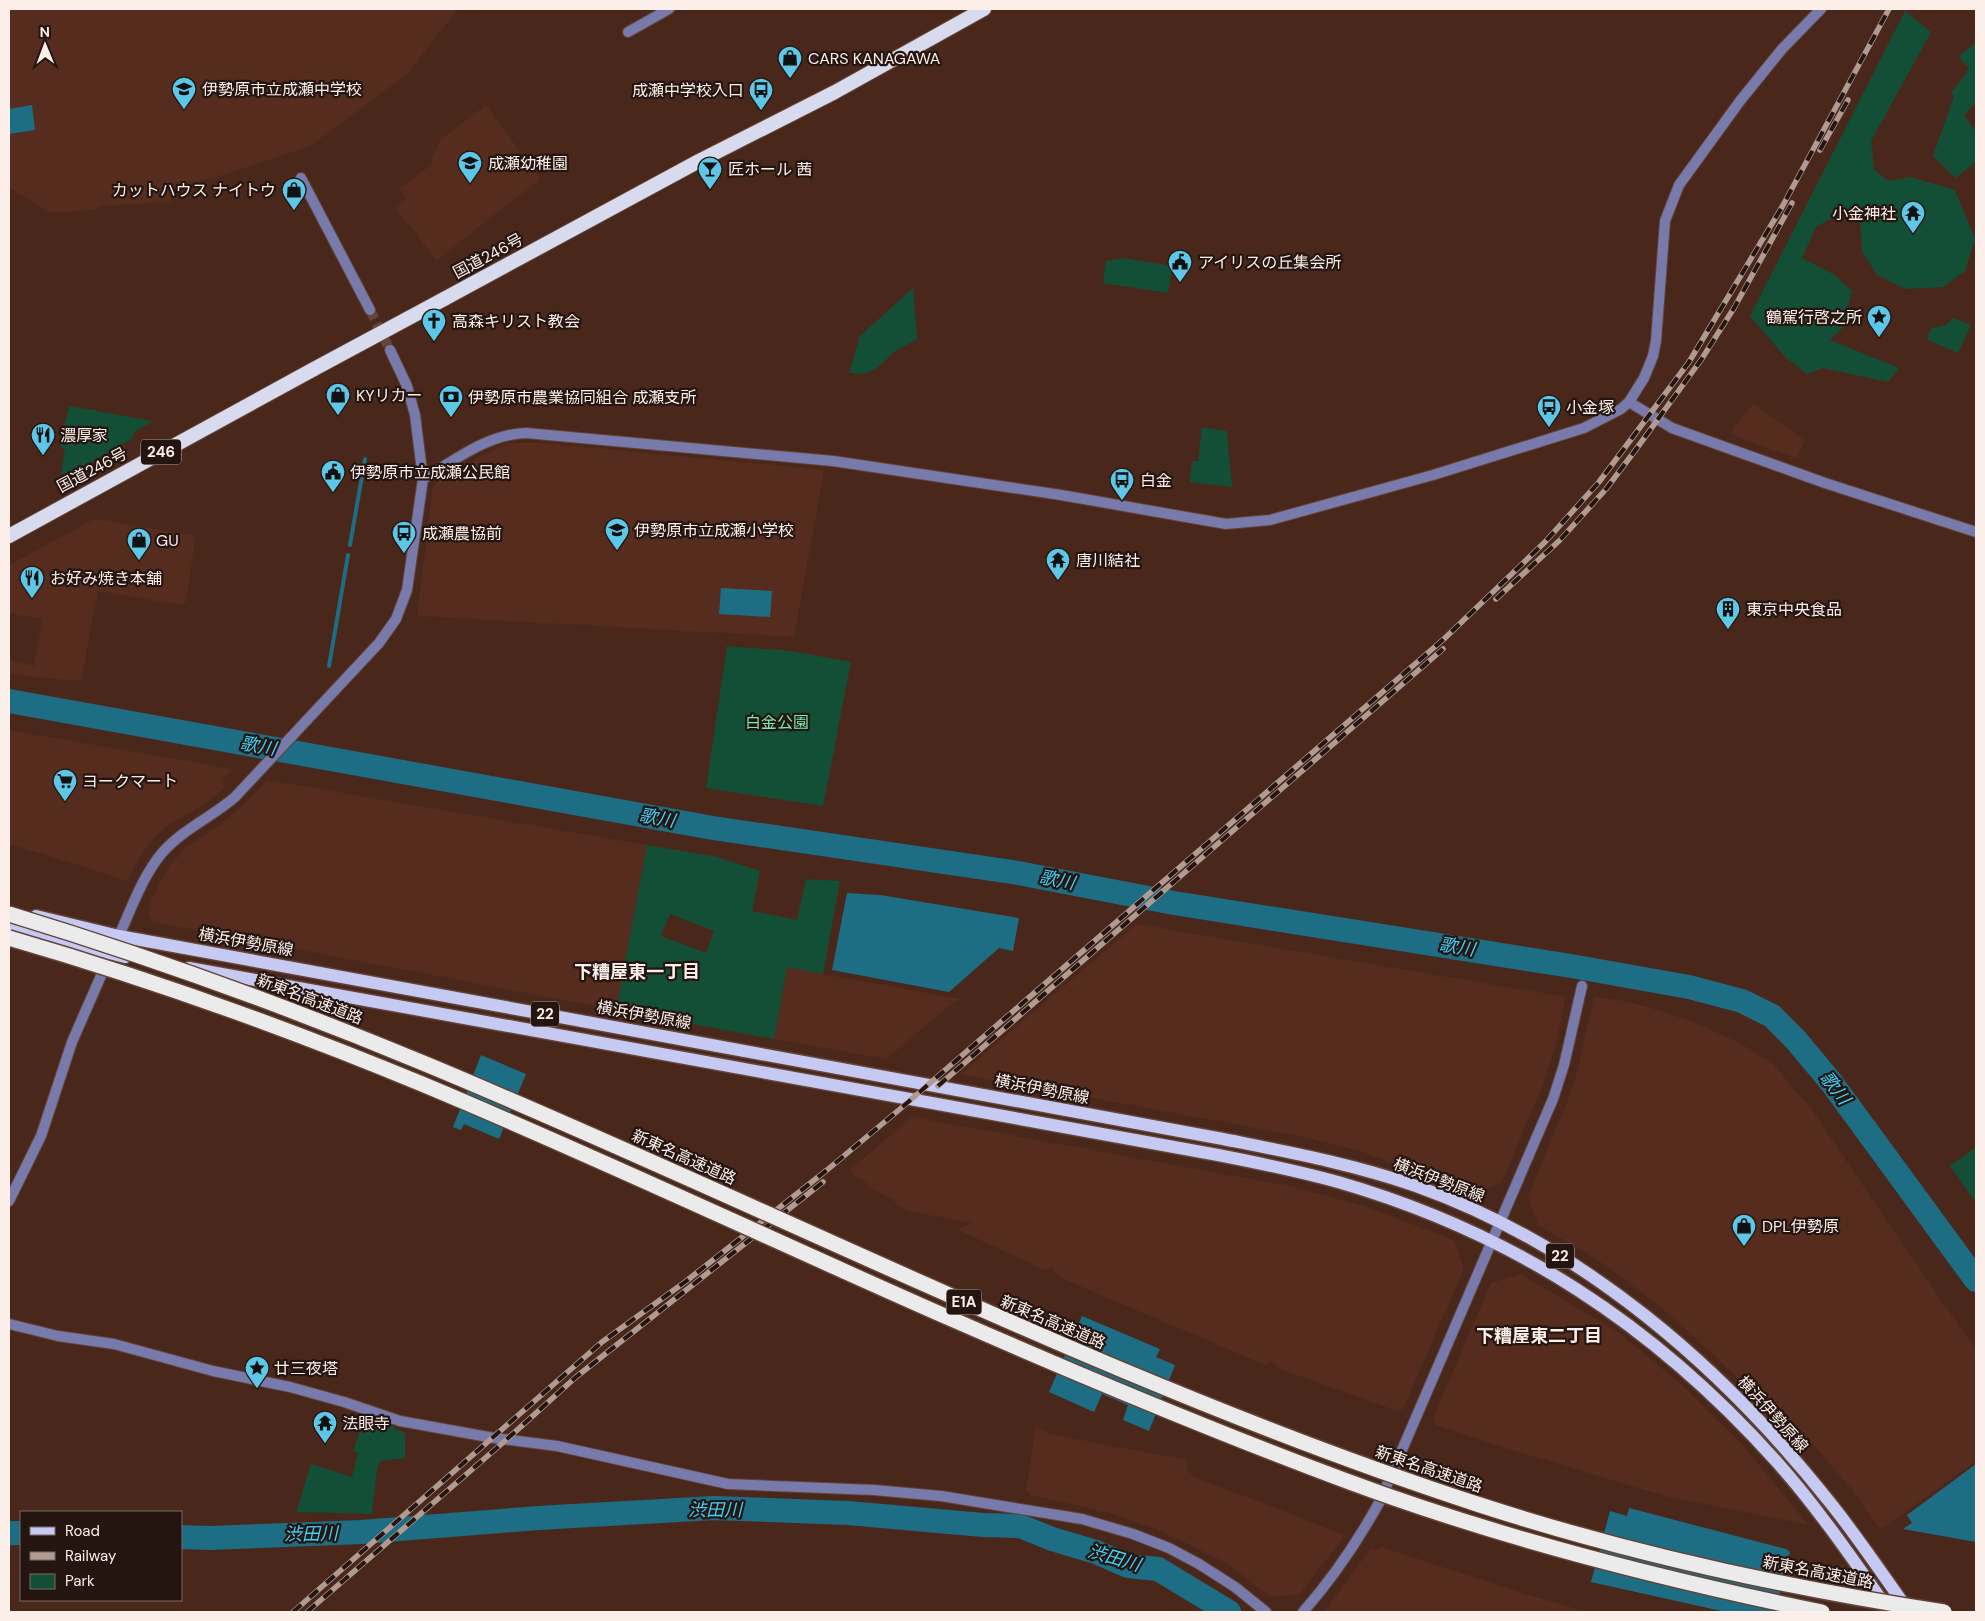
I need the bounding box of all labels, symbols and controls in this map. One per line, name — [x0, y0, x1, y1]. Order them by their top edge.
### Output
north arrow — [20, 20, 70, 70]
text: N — [40, 23, 50, 41]
shop icon: CARS KANAGAWA — [777, 45, 803, 79]
place label: CARS KANAGAWA — [808, 48, 941, 69]
school or university icon: 伊勢原市立成瀬中学校 — [171, 76, 197, 110]
bus stop icon: 成瀬中学校入口 — [748, 77, 774, 111]
place label: 伊勢原市立成瀬中学校 — [202, 79, 362, 100]
place label: 成瀬中学校入口 — [632, 80, 744, 101]
school or university icon: 成瀬幼稚園 — [457, 150, 483, 184]
place label: 成瀬幼稚園 — [488, 153, 568, 174]
bar icon: 匠ホール 茜 — [697, 156, 723, 190]
place label: 匠ホール 茜 — [728, 159, 812, 180]
shop icon: カットハウス ナイトウ — [281, 177, 307, 211]
place label: カットハウス ナイトウ — [112, 180, 276, 201]
temple icon: 小金神社 — [1900, 200, 1926, 234]
place label: 小金神社 — [1832, 203, 1896, 224]
street label: 国道246号 — [449, 229, 527, 283]
public building icon: アイリスの丘集会所 — [1167, 249, 1193, 283]
place label: アイリスの丘集会所 — [1198, 252, 1341, 273]
place icon: 鶴駕行啓之所 — [1866, 304, 1892, 338]
place label: 鶴駕行啓之所 — [1766, 307, 1862, 328]
church icon: 高森キリスト教会 — [421, 308, 447, 342]
place label: 高森キリスト教会 — [452, 311, 580, 332]
shop icon: KYリカー — [325, 382, 351, 416]
bank icon: 伊勢原市農業協同組合 成瀬支所 — [438, 384, 464, 418]
place label: KYリカー — [356, 385, 423, 406]
place label: 伊勢原市農業協同組合 成瀬支所 — [468, 387, 696, 408]
bus stop icon: 小金塚 — [1536, 394, 1562, 428]
place label: 小金塚 — [1566, 397, 1614, 418]
restaurant icon: 濃厚家 — [30, 422, 56, 456]
place label: 濃厚家 — [60, 425, 108, 446]
road number: 246 — [141, 440, 181, 464]
street label: 国道246号 — [53, 443, 131, 497]
public building icon: 伊勢原市立成瀬公民館 — [320, 459, 346, 493]
place label: 伊勢原市立成瀬公民館 — [350, 462, 510, 483]
bus stop icon: 白金 — [1109, 467, 1135, 501]
place label: 白金 — [1140, 470, 1172, 491]
school or university icon: 伊勢原市立成瀬小学校 — [604, 517, 630, 551]
bus stop icon: 成瀬農協前 — [391, 520, 417, 554]
place label: 伊勢原市立成瀬小学校 — [634, 520, 794, 541]
place label: 成瀬農協前 — [422, 523, 502, 544]
shop icon: GU — [126, 527, 152, 561]
place label: GU — [156, 530, 179, 551]
temple icon: 唐川結社 — [1045, 547, 1071, 581]
place label: 唐川結社 — [1076, 550, 1140, 571]
restaurant icon: お好み焼き本舗 — [19, 565, 45, 599]
place label: お好み焼き本舗 — [50, 568, 162, 589]
building icon: 東京中央食品 — [1715, 596, 1741, 630]
place label: 東京中央食品 — [1746, 599, 1842, 620]
park label: 白金公園 — [745, 712, 809, 733]
water label: 歌川 — [238, 731, 280, 761]
supermarket icon: ヨークマート — [52, 768, 78, 802]
place label: ヨークマート — [82, 771, 178, 792]
water label: 歌川 — [637, 803, 679, 833]
water label: 歌川 — [1037, 865, 1079, 896]
street label: 横浜伊勢原線 — [197, 923, 295, 961]
water label: 歌川 — [1437, 932, 1479, 962]
district label: 下糟屋東一丁目 — [574, 960, 700, 984]
street label: 新東名高速道路 — [254, 969, 366, 1029]
street label: 横浜伊勢原線 — [595, 996, 693, 1034]
road number: 22 — [531, 1002, 559, 1026]
water label: 歌川 — [1814, 1066, 1857, 1111]
street label: 横浜伊勢原線 — [993, 1070, 1091, 1108]
street label: 新東名高速道路 — [629, 1125, 739, 1189]
street label: 横浜伊勢原線 — [1390, 1153, 1488, 1207]
shop icon: DPL伊勢原 — [1731, 1213, 1757, 1247]
place label: DPL伊勢原 — [1762, 1216, 1839, 1237]
road number: 22 — [1546, 1244, 1574, 1268]
road number: E1A — [946, 1290, 982, 1314]
street label: 新東名高速道路 — [997, 1290, 1109, 1354]
district label: 下糟屋東二丁目 — [1476, 1324, 1602, 1348]
place icon: 廿三夜塔 — [244, 1355, 270, 1389]
place label: 廿三夜塔 — [274, 1358, 338, 1379]
street label: 横浜伊勢原線 — [1733, 1371, 1813, 1457]
temple icon: 法眼寺 — [312, 1410, 338, 1444]
place label: 法眼寺 — [342, 1413, 390, 1434]
street label: 新東名高速道路 — [1373, 1441, 1485, 1497]
water label: 渋田川 — [688, 1498, 744, 1522]
legend — [20, 1511, 182, 1601]
text: Road — [65, 1521, 100, 1541]
water label: 渋田川 — [284, 1521, 340, 1546]
water label: 渋田川 — [1085, 1539, 1145, 1578]
text: Railway — [65, 1546, 117, 1566]
street label: 新東名高速道路 — [1761, 1551, 1875, 1593]
text: Park — [65, 1571, 95, 1591]

